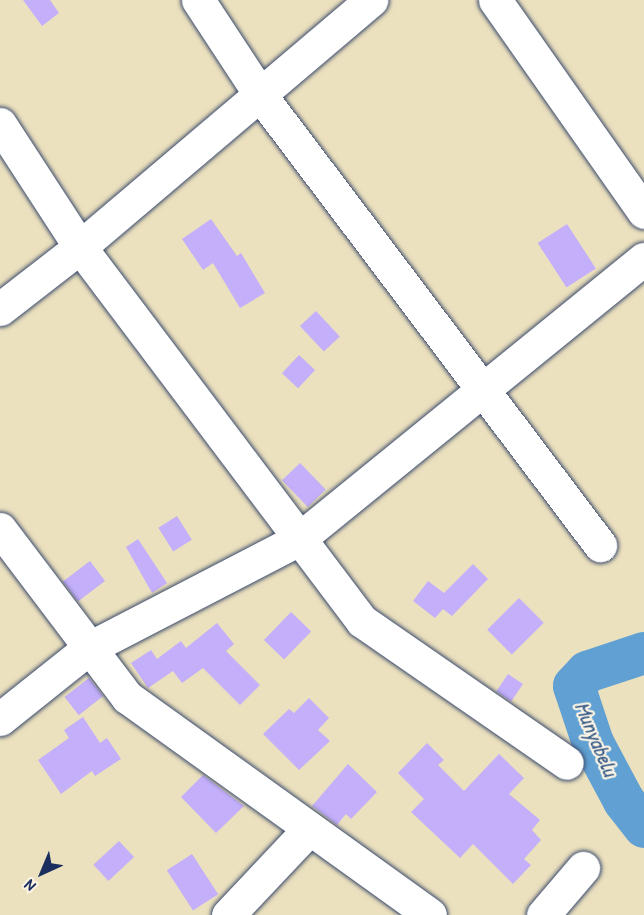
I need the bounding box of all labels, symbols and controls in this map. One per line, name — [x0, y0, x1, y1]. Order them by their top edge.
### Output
water label: Munyabelu — [569, 698, 623, 780]
north arrow — [12, 843, 72, 903]
text: N — [19, 875, 40, 897]

